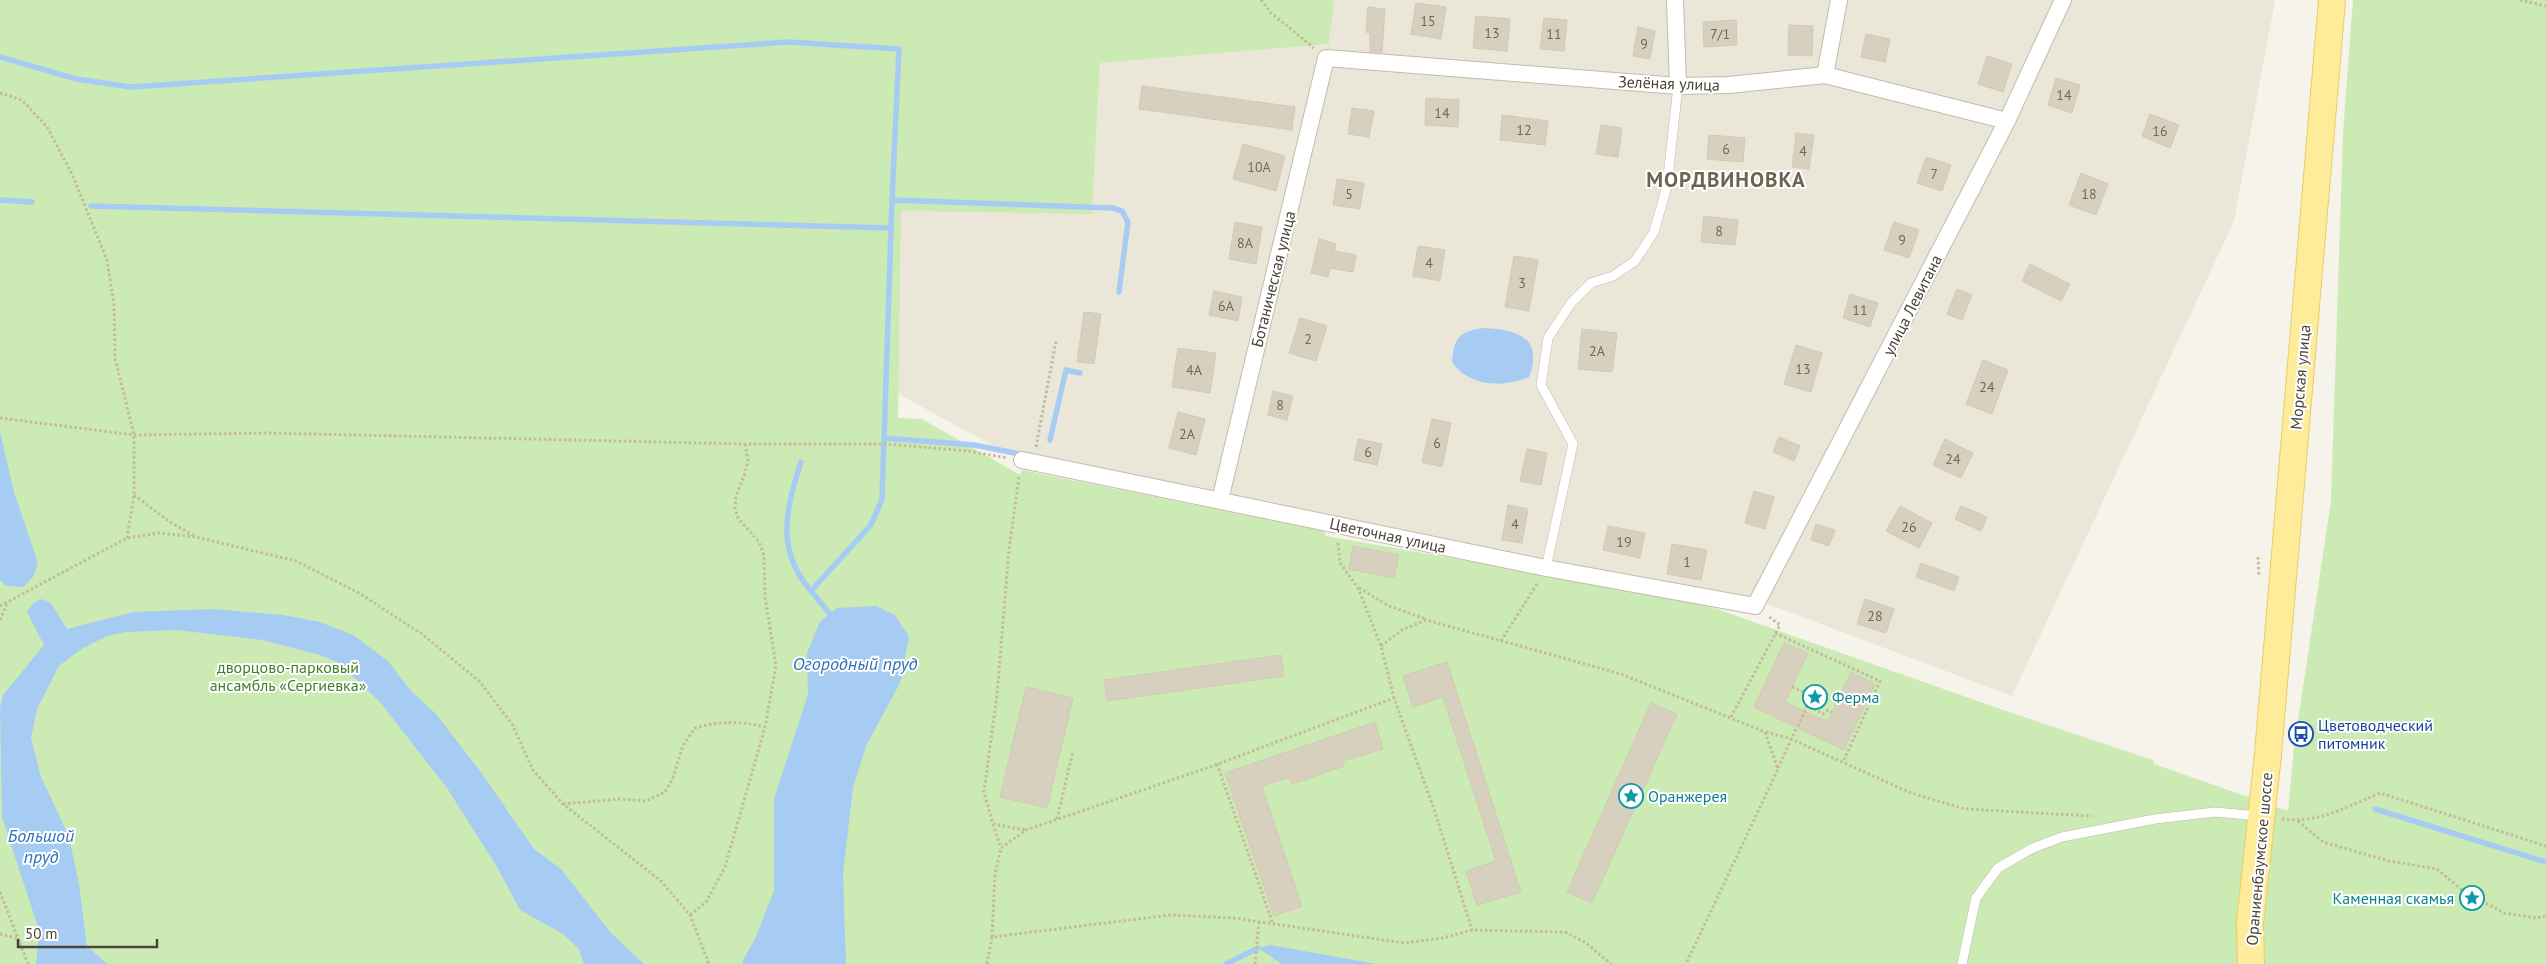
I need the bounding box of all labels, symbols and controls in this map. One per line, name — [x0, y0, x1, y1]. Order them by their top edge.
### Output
house number: 15 — [1420, 12, 1436, 30]
house number: 13 — [1484, 24, 1500, 42]
house number: 11 — [1546, 25, 1562, 43]
house number: 7/1 — [1710, 25, 1730, 43]
house number: 9 — [1640, 35, 1648, 53]
street label: Зелёная улица — [1618, 71, 1720, 95]
house number: 14 — [2056, 86, 2072, 104]
house number: 14 — [1434, 104, 1450, 122]
house number: 12 — [1516, 121, 1532, 139]
house number: 16 — [2152, 122, 2168, 140]
house number: 6 — [1722, 140, 1730, 158]
house number: 4 — [1799, 142, 1807, 160]
house number: 10А — [1247, 158, 1272, 176]
house number: 7 — [1930, 165, 1938, 183]
district label: МОРДВИНОВКА — [1646, 166, 1806, 193]
house number: 5 — [1345, 185, 1353, 203]
house number: 18 — [2081, 185, 2097, 203]
street label: Ботаническая улица — [1246, 209, 1300, 349]
house number: 8 — [1715, 222, 1723, 240]
house number: 9 — [1898, 231, 1906, 249]
house number: 8А — [1237, 234, 1254, 252]
street label: улица Левитана — [1878, 251, 1946, 359]
house number: 4 — [1425, 254, 1433, 272]
house number: 3 — [1518, 274, 1526, 292]
house number: 6А — [1218, 297, 1235, 315]
house number: 11 — [1852, 301, 1868, 319]
street label: Морская улица — [2285, 324, 2315, 430]
house number: 2 — [1304, 330, 1312, 348]
house number: 2А — [1589, 342, 1606, 360]
house number: 13 — [1795, 360, 1811, 378]
house number: 4А — [1186, 361, 1203, 379]
house number: 24 — [1979, 378, 1995, 396]
house number: 8 — [1276, 396, 1284, 414]
house number: 2А — [1179, 425, 1196, 443]
house number: 6 — [1433, 434, 1441, 452]
house number: 6 — [1364, 443, 1372, 461]
house number: 24 — [1945, 450, 1961, 468]
street label: Цветочная улица — [1328, 513, 1448, 557]
house number: 4 — [1511, 515, 1519, 533]
house number: 26 — [1901, 518, 1917, 536]
house number: 19 — [1616, 533, 1632, 551]
house number: 1 — [1683, 553, 1691, 571]
house number: 28 — [1867, 607, 1883, 625]
water label: Огородный пруд — [793, 652, 917, 675]
park label: дворцово-парковый ансамбль «Сергиевка» — [210, 657, 367, 695]
place icon: Ферма — [1802, 684, 1828, 710]
place label: Ферма — [1832, 687, 1880, 707]
place label: Цветоводческий питомник — [2318, 715, 2433, 753]
bus stop icon: Цветоводческий питомник — [2288, 721, 2314, 747]
street label: Ораниенбаумское шоссе — [2241, 772, 2277, 946]
place icon: Оранжерея — [1618, 783, 1644, 809]
place label: Оранжерея — [1648, 786, 1727, 806]
water label: Большой пруд — [8, 824, 74, 868]
place icon: Каменная скамья — [2459, 885, 2485, 911]
place label: Каменная скамья — [2333, 888, 2454, 908]
scale bar — [18, 916, 156, 948]
text: 50 m — [25, 924, 58, 943]

